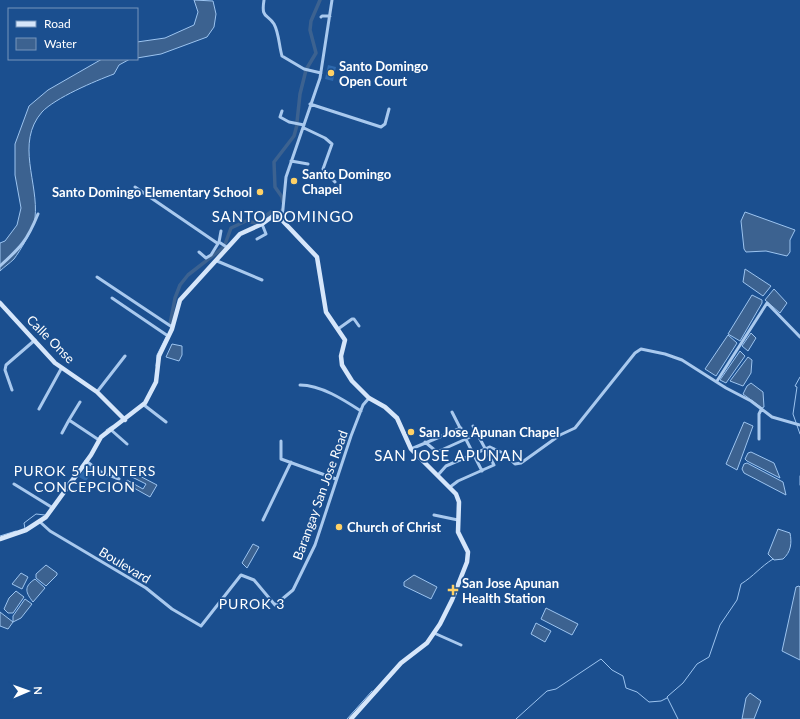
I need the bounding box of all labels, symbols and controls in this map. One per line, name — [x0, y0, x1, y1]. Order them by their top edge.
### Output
legend — [8, 8, 138, 60]
text: Road — [44, 16, 71, 31]
text: Water — [44, 36, 77, 51]
place label: Santo Domingo Open Court — [339, 58, 429, 89]
marker: Santo Domingo Open Court — [326, 68, 336, 78]
place label: Santo Domingo Chapel — [302, 166, 392, 197]
marker: Santo Domingo Chapel — [289, 176, 299, 186]
place label: Santo Domingo Elementary School — [52, 184, 252, 200]
marker: Santo Domingo Elementary School — [255, 187, 265, 197]
district label: SANTO DOMINGO — [212, 207, 354, 225]
street label: Calle Onse — [24, 312, 78, 366]
place label: San Jose Apunan Chapel — [419, 424, 559, 440]
marker: San Jose Apunan Chapel — [406, 427, 416, 437]
street label: Barangay San Jose Road — [289, 428, 351, 562]
district label: SAN JOSE APUNAN — [374, 446, 524, 464]
district label: PUROK 5 HUNTERS CONCEPCION — [14, 462, 156, 495]
place label: Church of Christ — [347, 519, 441, 535]
marker: Church of Christ — [334, 522, 344, 532]
street label: Boulevard — [96, 543, 154, 587]
place label: San Jose Apunan Health Station — [462, 575, 559, 606]
marker: San Jose Apunan Health Station — [447, 584, 459, 596]
district label: PUROK 3 — [219, 595, 285, 612]
north arrow — [8, 671, 48, 711]
text: N — [32, 686, 45, 695]

